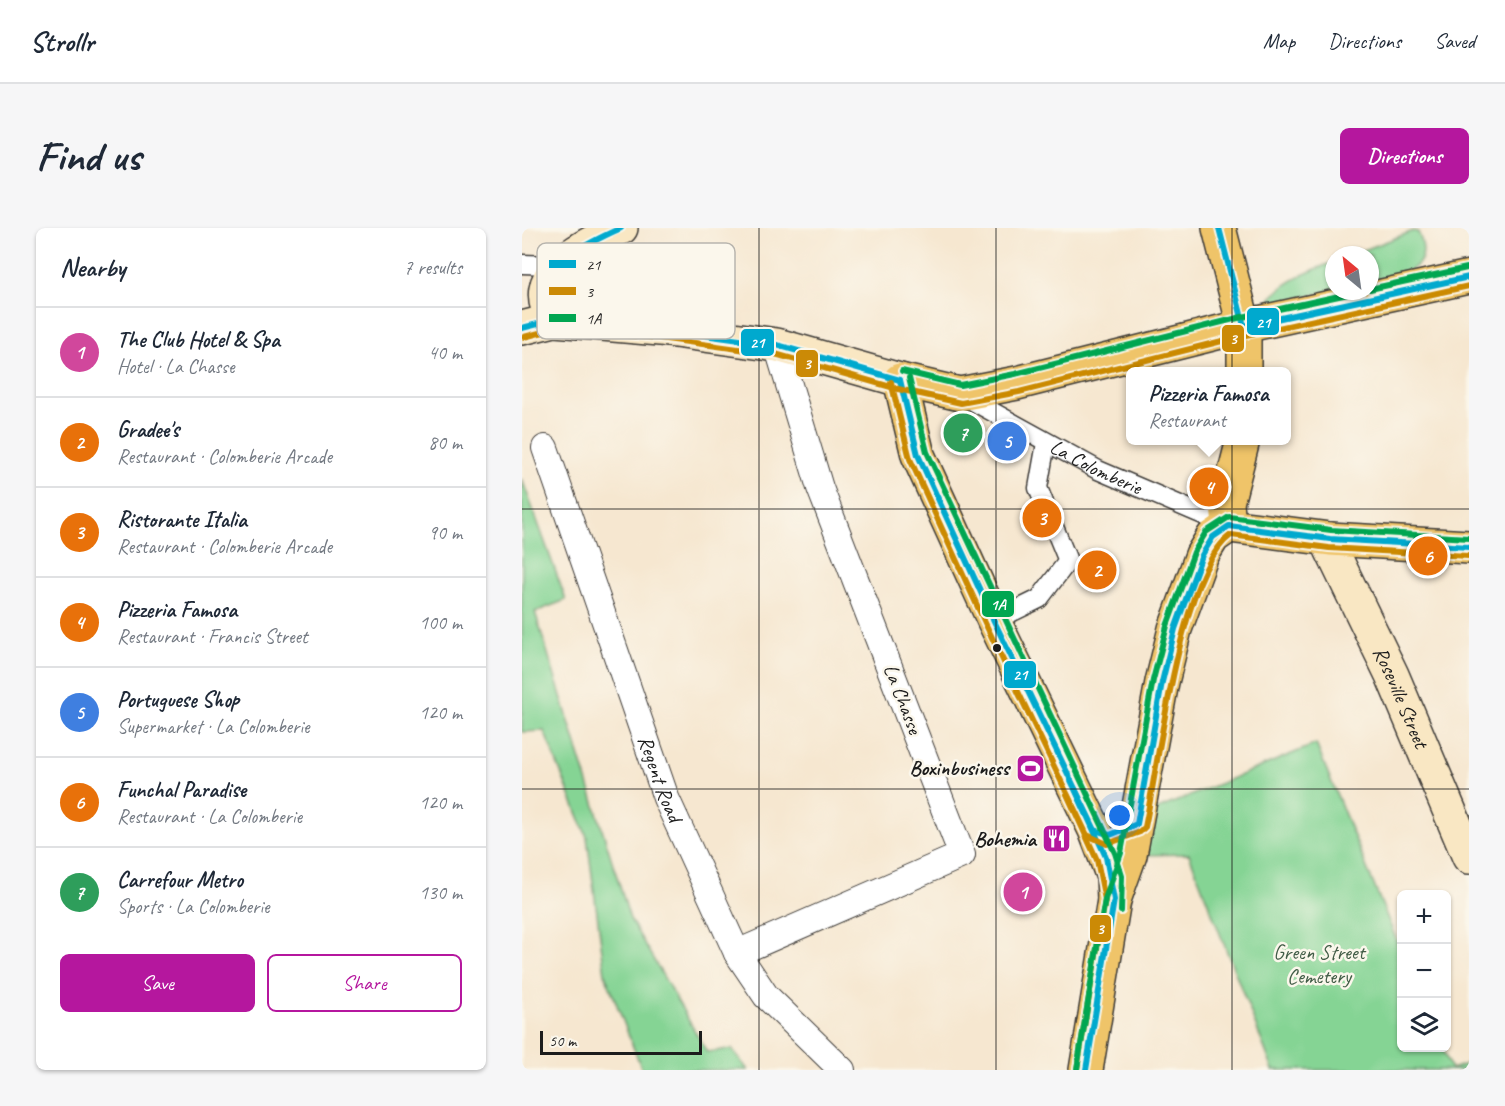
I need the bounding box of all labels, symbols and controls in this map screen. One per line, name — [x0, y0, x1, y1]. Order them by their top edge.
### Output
text: Strollr — [30, 24, 94, 59]
text: Map — [1263, 28, 1295, 54]
text: Directions — [1328, 28, 1401, 54]
text: Saved — [1434, 28, 1475, 54]
button: Directions — [1340, 128, 1469, 184]
text: Find us — [36, 130, 141, 183]
legend — [537, 243, 735, 339]
north arrow — [1325, 246, 1379, 300]
text: Nearby — [60, 251, 125, 284]
text: 7 results — [403, 255, 462, 280]
text: 21 — [586, 255, 601, 275]
text: 3 — [586, 282, 595, 302]
line badge: 21 — [1246, 307, 1280, 336]
text: 1A — [586, 309, 602, 329]
text: 21 — [1256, 313, 1272, 333]
line badge: 3 — [1221, 324, 1245, 353]
text: The Club Hotel & Spa — [117, 326, 280, 354]
line badge: 21 — [740, 328, 775, 357]
text: 3 — [1229, 329, 1238, 349]
text: 21 — [750, 333, 766, 353]
text: 1 — [75, 340, 84, 365]
text: 40 m — [428, 340, 462, 365]
line badge: 3 — [795, 349, 819, 378]
text: Hotel · La Chasse — [117, 354, 234, 379]
text: 3 — [803, 354, 812, 374]
popup — [1126, 367, 1291, 445]
text: Pizzeria Famosa — [1148, 380, 1269, 408]
text: Restaurant — [1148, 408, 1226, 433]
pin: 7 — [944, 410, 982, 456]
text: Gradee's — [117, 416, 179, 444]
pin: 5 — [988, 418, 1026, 464]
text: 2 — [75, 430, 84, 455]
text: 80 m — [428, 430, 462, 455]
street label: La Colomberie — [1046, 433, 1147, 501]
text: Restaurant · Colomberie Arcade — [117, 444, 332, 469]
pin: 4 — [1190, 464, 1228, 510]
pin: 3 — [1022, 496, 1062, 540]
text: Ristorante Italia — [117, 506, 247, 534]
text: 3 — [75, 520, 84, 545]
text: 90 m — [428, 520, 462, 545]
text: Restaurant · Colomberie Arcade — [117, 534, 332, 559]
pin: 6 — [1408, 534, 1448, 578]
pin: 2 — [1078, 548, 1116, 592]
line badge: 1A — [981, 590, 1015, 618]
text: 1A — [990, 595, 1008, 615]
text: Pizzeria Famosa — [117, 596, 237, 624]
text: 4 — [75, 610, 84, 635]
text: 100 m — [419, 610, 462, 635]
text: Restaurant · Francis Street — [117, 624, 308, 649]
unlabelled marker — [991, 642, 1003, 654]
street label: Roseville Street — [1367, 642, 1435, 754]
street label: La Chasse — [878, 660, 929, 739]
line badge: 21 — [1003, 660, 1037, 689]
text: 21 — [1013, 665, 1029, 685]
text: Portuguese Shop — [117, 686, 239, 714]
text: 5 — [75, 700, 84, 725]
text: 120 m — [419, 700, 462, 725]
text: Supermarket · La Colomberie — [117, 714, 310, 739]
street label: Regent Road — [632, 732, 690, 829]
sports icon: Boxinbusiness — [1014, 752, 1046, 784]
place label: Boxinbusiness — [910, 755, 1012, 781]
text: Funchal Paradise — [117, 776, 246, 804]
text: 6 — [75, 790, 84, 815]
text: 120 m — [419, 790, 462, 815]
your location — [1105, 801, 1134, 830]
text: Restaurant · La Colomberie — [117, 804, 302, 829]
restaurant icon: Bohemia — [1041, 823, 1073, 855]
place label: Bohemia — [974, 826, 1038, 852]
text: Carrefour Metro — [117, 866, 243, 894]
pin: 1 — [1004, 870, 1042, 914]
text: 7 — [75, 880, 84, 905]
text: 130 m — [419, 880, 462, 905]
map controls — [1397, 890, 1451, 1052]
button: + — [1397, 890, 1451, 944]
text: Sports · La Colomberie — [117, 894, 270, 919]
line badge: 3 — [1089, 914, 1112, 943]
text: 3 — [1096, 919, 1105, 939]
park label: Green Street Cemetery — [1273, 939, 1367, 989]
button: − — [1397, 944, 1451, 998]
button: Save — [60, 954, 255, 1012]
button: Share — [267, 954, 462, 1012]
button: layers — [1397, 998, 1451, 1052]
scale bar — [540, 1028, 702, 1056]
text: 50 m — [549, 1031, 576, 1051]

